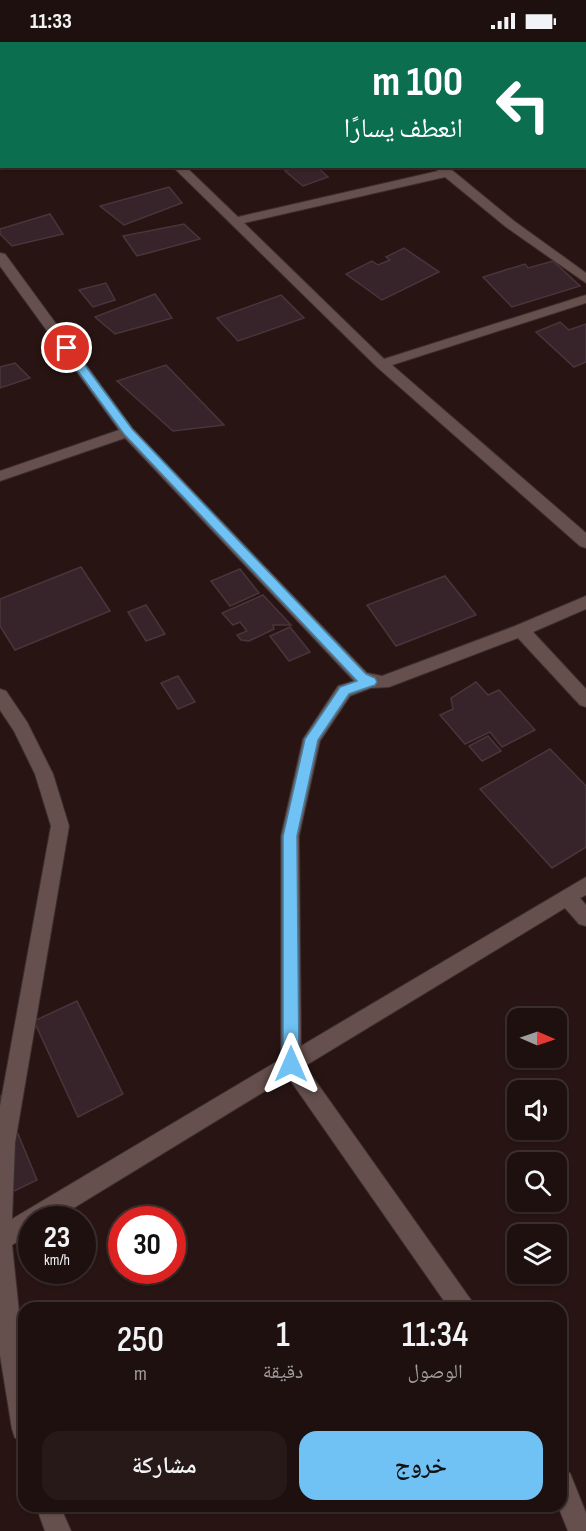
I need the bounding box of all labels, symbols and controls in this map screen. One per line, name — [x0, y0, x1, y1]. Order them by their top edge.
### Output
text: 11:33 — [30, 8, 72, 35]
text: 100 m — [372, 57, 463, 108]
icon: left — [484, 66, 562, 144]
text: انعطف يسارًا — [344, 113, 463, 145]
pin — [41, 322, 92, 373]
icon: arrive — [50, 331, 83, 364]
north arrow — [507, 1008, 567, 1068]
map controls — [507, 1008, 567, 1284]
position arrow — [259, 1032, 323, 1096]
button: sound — [507, 1080, 567, 1140]
button: search — [507, 1152, 567, 1212]
speed limit sign: 30 — [108, 1206, 186, 1284]
text: 23 — [44, 1220, 70, 1256]
button: layers — [507, 1224, 567, 1284]
text: km/h — [44, 1251, 70, 1270]
text: 1 — [276, 1314, 290, 1357]
text: 11:34 — [402, 1314, 468, 1357]
text: 250 — [117, 1319, 164, 1362]
text: دقيقة — [263, 1360, 303, 1384]
text: الوصول — [408, 1360, 463, 1384]
text: m — [134, 1362, 147, 1386]
button: مشاركة — [42, 1431, 287, 1500]
button: خروج — [299, 1431, 543, 1500]

